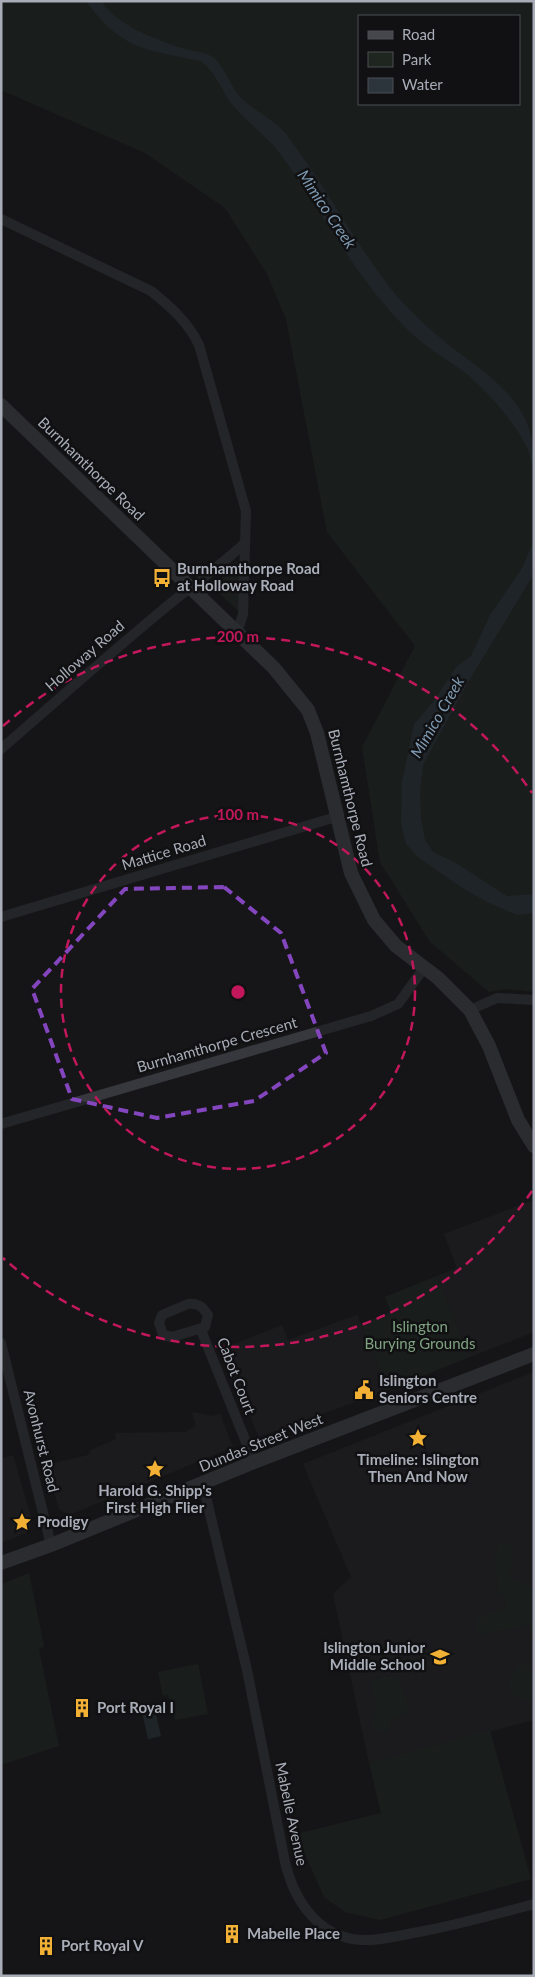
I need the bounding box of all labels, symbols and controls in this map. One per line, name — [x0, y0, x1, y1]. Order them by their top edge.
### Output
legend — [358, 15, 520, 105]
text: Road — [402, 25, 435, 43]
text: Park — [402, 50, 432, 68]
text: Water — [402, 75, 443, 93]
water label: Mimico Creek — [294, 166, 361, 252]
street label: Burnhamthorpe Road — [35, 413, 149, 524]
place label: Burnhamthorpe Road at Holloway Road — [177, 559, 320, 594]
bus stop icon: Burnhamthorpe Road at Holloway Road — [151, 567, 173, 589]
street label: Holloway Road — [41, 616, 127, 694]
text: 200 m — [217, 627, 259, 645]
water label: Mimico Creek — [406, 672, 468, 761]
street label: Burnhamthorpe Road — [325, 727, 377, 868]
text: 100 m — [217, 805, 259, 823]
street label: Mattice Road — [119, 831, 208, 873]
centre of rings — [229, 983, 247, 1001]
street label: Burnhamthorpe Crescent — [135, 1012, 299, 1076]
park label: Islington Burying Grounds — [365, 1317, 475, 1352]
street label: Cabot Court — [214, 1335, 260, 1417]
place label: Islington Seniors Centre — [379, 1371, 477, 1406]
public building icon: Islington Seniors Centre — [353, 1379, 375, 1401]
street label: Avonhurst Road — [21, 1388, 63, 1494]
street label: Dundas Street West — [196, 1409, 326, 1475]
place icon: Timeline: Islington Then And Now — [407, 1427, 429, 1449]
place label: Timeline: Islington Then And Now — [357, 1450, 479, 1485]
place icon: Harold G. Shipp's First High Flier — [144, 1458, 166, 1480]
place label: Harold G. Shipp's First High Flier — [98, 1481, 212, 1516]
place icon: Prodigy — [11, 1511, 33, 1533]
place label: Prodigy — [37, 1512, 88, 1530]
place label: Islington Junior Middle School — [323, 1638, 425, 1673]
school or university icon: Islington Junior Middle School — [429, 1646, 451, 1668]
building icon: Port Royal I — [71, 1697, 93, 1719]
place label: Port Royal I — [97, 1698, 174, 1716]
street label: Mabelle Avenue — [272, 1760, 312, 1867]
building icon: Mabelle Place — [221, 1923, 243, 1945]
place label: Mabelle Place — [247, 1924, 340, 1942]
building icon: Port Royal V — [35, 1935, 57, 1957]
place label: Port Royal V — [61, 1936, 144, 1954]

